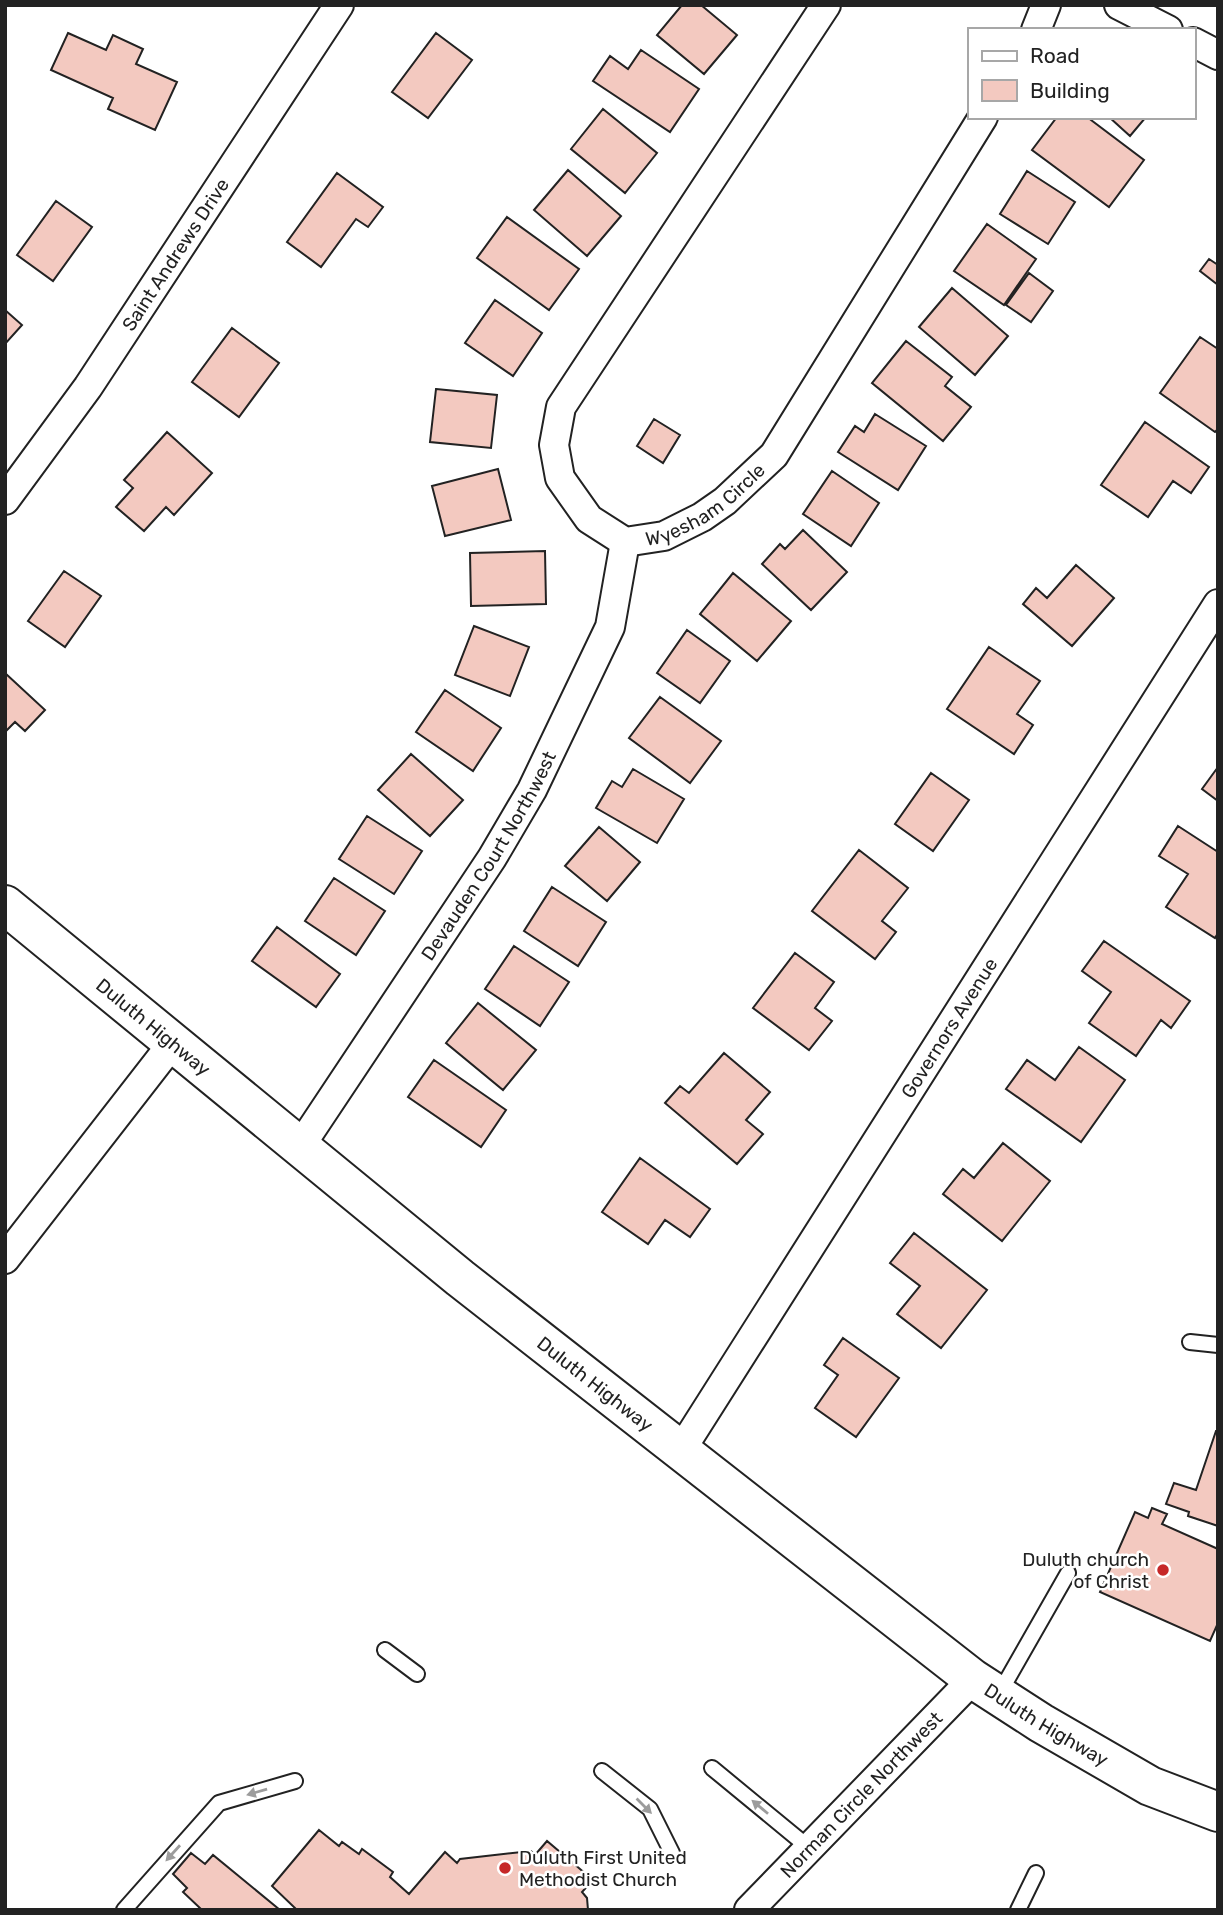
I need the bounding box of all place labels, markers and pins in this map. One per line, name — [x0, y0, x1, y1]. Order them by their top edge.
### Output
place label: Duluth church of Christ — [1022, 1548, 1150, 1593]
marker: Duluth church of Christ — [1155, 1562, 1171, 1578]
place label: Duluth First United Methodist Church — [519, 1846, 687, 1891]
marker: Duluth First United Methodist Church — [497, 1860, 513, 1876]

